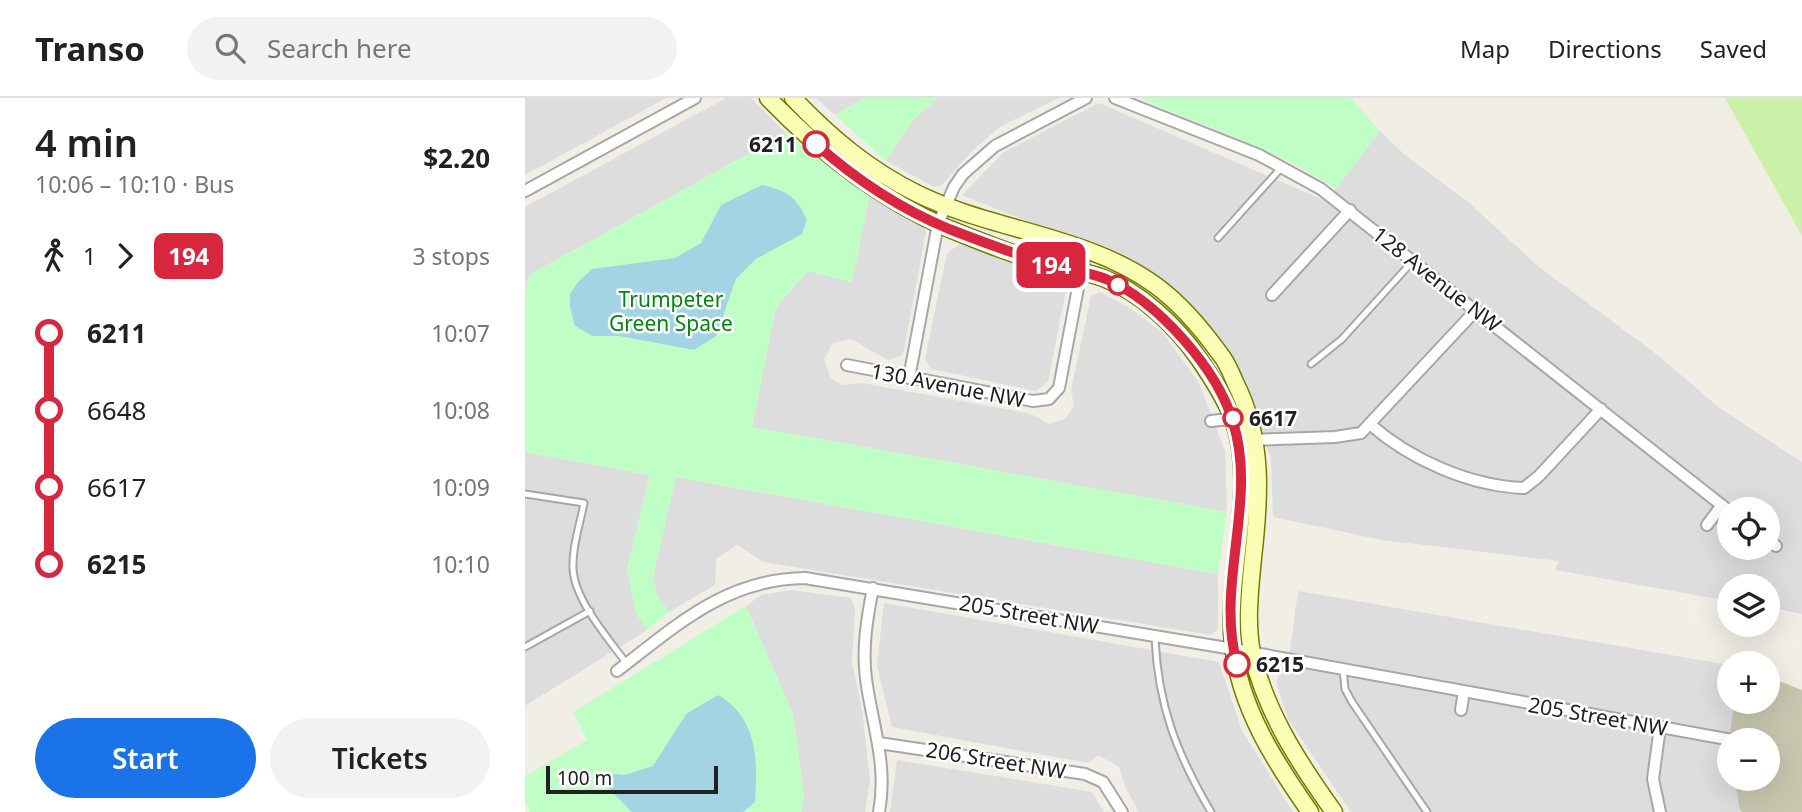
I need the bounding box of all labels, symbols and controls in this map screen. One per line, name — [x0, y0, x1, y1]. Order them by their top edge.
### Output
search box — [187, 17, 677, 80]
text: Transo — [35, 26, 145, 71]
icon: search — [211, 29, 249, 67]
text: Search here — [267, 30, 412, 66]
text: Map — [1460, 32, 1510, 65]
text: Directions — [1548, 32, 1662, 65]
text: Saved — [1700, 32, 1767, 65]
text: 4 min — [35, 116, 138, 168]
place label: 6211 — [749, 130, 797, 158]
marker: 6211 — [803, 131, 829, 157]
text: $2.20 — [423, 140, 490, 176]
text: 10:06 – 10:10 · Bus — [35, 168, 234, 200]
street label: 128 Avenue NW — [1367, 220, 1508, 338]
icon: walk — [35, 237, 73, 275]
icon: forward — [106, 237, 144, 275]
text: 194 — [168, 239, 209, 272]
text: 1 — [83, 240, 96, 272]
text: 3 stops — [412, 240, 490, 272]
line badge: 194 — [1011, 242, 1091, 288]
text: 194 — [1030, 248, 1072, 281]
unlabelled marker — [1108, 275, 1128, 295]
park label: Trumpeter Green Space — [609, 285, 733, 337]
text: 6211 — [87, 315, 147, 351]
text: 10:07 — [431, 317, 490, 349]
street label: 130 Avenue NW — [869, 356, 1028, 414]
text: 6648 — [87, 392, 147, 428]
text: 10:08 — [431, 394, 490, 426]
place label: 6617 — [1249, 404, 1297, 432]
marker: 6617 — [1223, 408, 1243, 428]
text: 6617 — [87, 469, 147, 505]
text: 10:09 — [431, 471, 490, 503]
map controls — [1717, 497, 1780, 791]
button: locate — [1717, 497, 1780, 560]
text: 6215 — [87, 546, 147, 582]
text: 10:10 — [431, 548, 490, 580]
button: layers — [1717, 574, 1780, 637]
street label: 205 Street NW — [957, 588, 1101, 640]
place label: 6215 — [1256, 650, 1304, 678]
marker: 6215 — [1224, 651, 1250, 677]
button: + — [1717, 651, 1780, 714]
street label: 205 Street NW — [1526, 690, 1670, 742]
button: Start — [35, 718, 256, 798]
button: Tickets — [270, 718, 490, 798]
button: − — [1717, 728, 1780, 791]
street label: 206 Street NW — [924, 735, 1068, 785]
scale bar — [546, 763, 717, 795]
text: 100 m — [557, 765, 612, 791]

